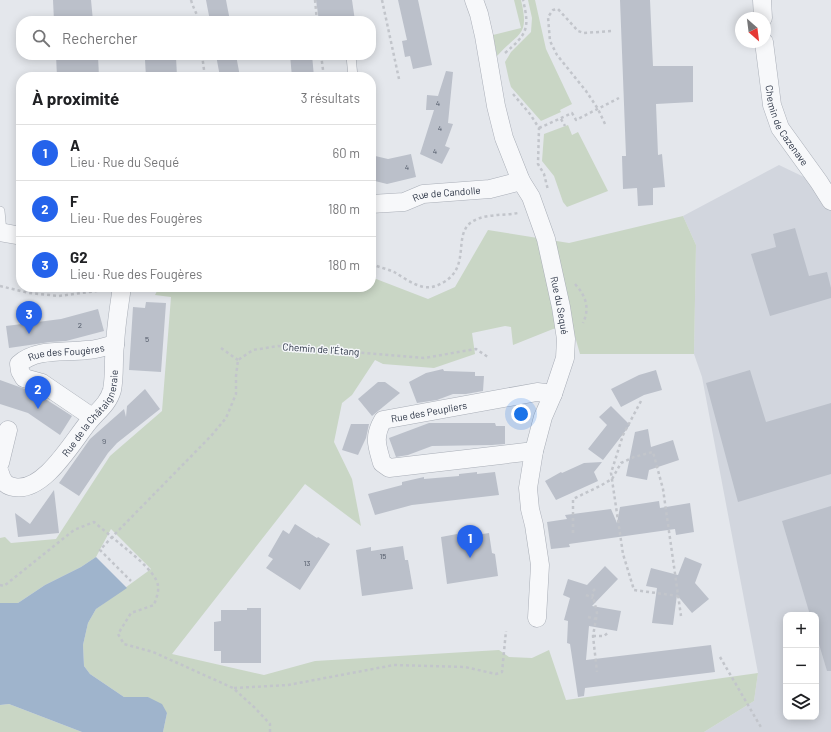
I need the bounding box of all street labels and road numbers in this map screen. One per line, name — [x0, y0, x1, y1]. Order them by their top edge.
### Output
street label: Chemin de Cazenave — [764, 84, 811, 168]
street label: Rue de Candolle — [410, 184, 481, 204]
street label: Rue du Sequé — [548, 275, 571, 335]
street label: Chemin de l’Étang — [282, 340, 360, 358]
street label: Rue des Fougères — [26, 341, 106, 363]
street label: Rue de la Châtaigneraie — [59, 370, 120, 459]
street label: Rue des Peupliers — [390, 399, 468, 424]

